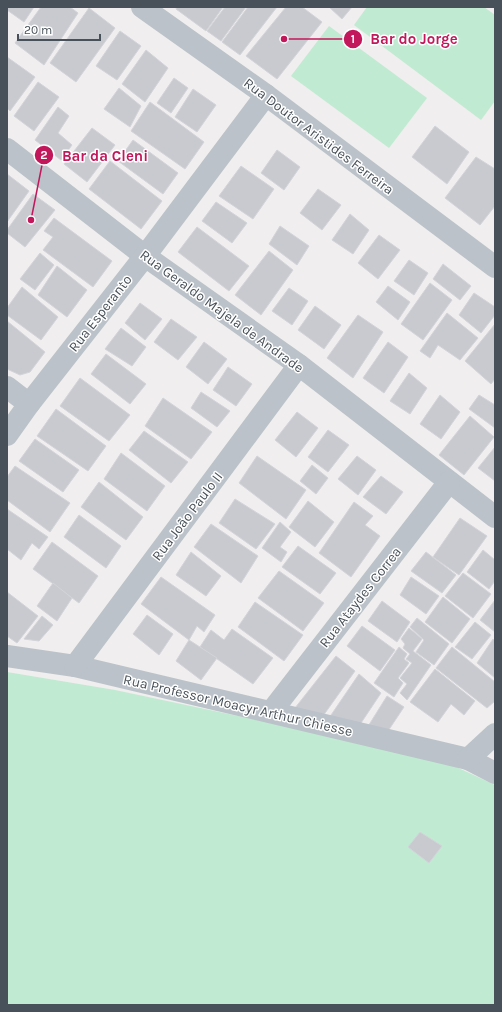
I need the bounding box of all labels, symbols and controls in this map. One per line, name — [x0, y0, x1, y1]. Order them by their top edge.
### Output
scale bar — [18, 16, 100, 42]
text: 20 m — [24, 23, 52, 37]
callout: Bar do Jorge — [343, 25, 466, 52]
text: Bar do Jorge — [370, 30, 458, 48]
text: 1 — [351, 32, 355, 46]
street label: Rua Doutor Aristides Ferreira — [240, 74, 397, 198]
callout: Bar da Cleni — [34, 142, 156, 169]
text: Bar da Cleni — [62, 147, 148, 165]
text: 2 — [40, 148, 48, 162]
street label: Rua Geraldo Majela de Andrade — [137, 246, 307, 377]
street label: Rua Esperanto — [65, 271, 136, 355]
street label: Rua João Paulo II — [148, 469, 226, 564]
street label: Rua Ataydes Correa — [316, 544, 405, 651]
street label: Rua Professor Moacyr Arthur Chiesse — [122, 671, 354, 740]

